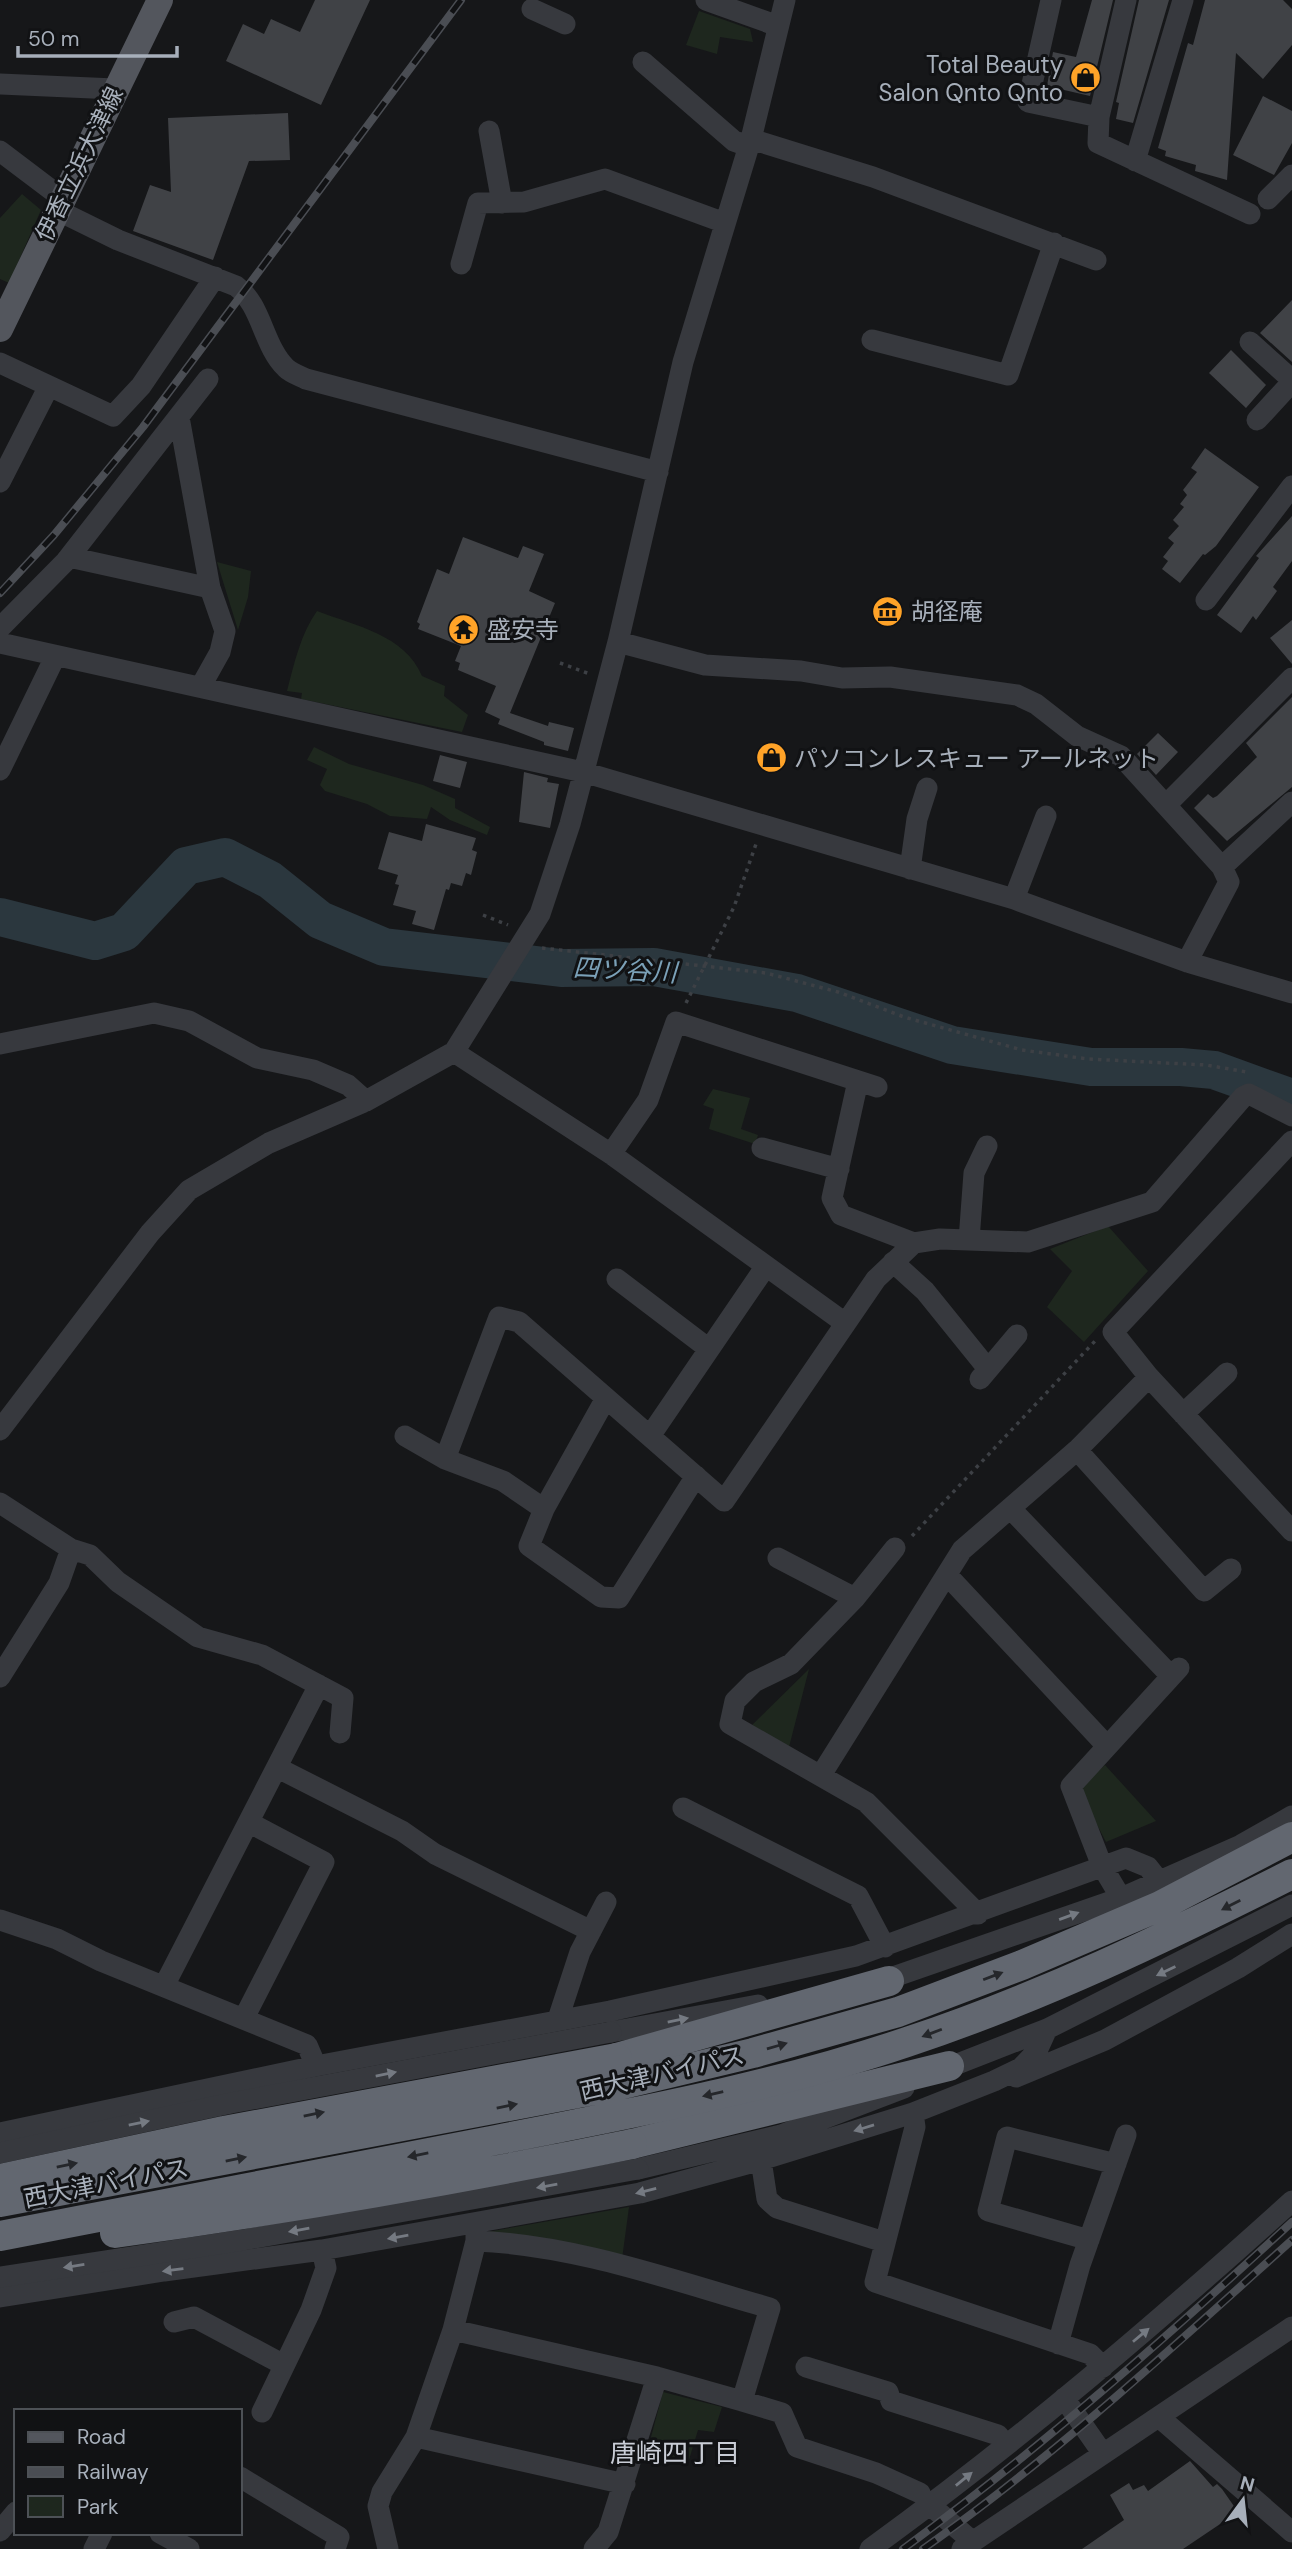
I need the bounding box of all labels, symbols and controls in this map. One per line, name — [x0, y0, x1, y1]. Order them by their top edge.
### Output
scale bar — [18, 14, 177, 58]
text: 50 m — [28, 25, 79, 53]
place label: Total Beauty Salon Qnto Qnto — [879, 49, 1063, 108]
shop icon: Total Beauty Salon Qnto Qnto — [1069, 61, 1103, 95]
street label: 伊香立浜大津線 — [28, 82, 130, 246]
museum icon: 胡径庵 — [871, 594, 905, 628]
place label: 胡径庵 — [911, 596, 983, 627]
temple icon: 盛安寺 — [447, 612, 481, 646]
place label: 盛安寺 — [487, 614, 559, 645]
shop icon: パソコンレスキュー アールネット — [754, 741, 788, 775]
place label: パソコンレスキュー アールネット — [794, 743, 1159, 774]
water label: 四ツ谷川 — [572, 950, 681, 990]
one-way arrow — [1221, 1899, 1241, 1910]
one-way arrow — [1058, 1911, 1079, 1922]
one-way arrow — [1156, 1964, 1176, 1976]
one-way arrow — [983, 1970, 1004, 1981]
one-way arrow — [667, 2014, 689, 2025]
one-way arrow — [921, 2027, 942, 2038]
street label: 西大津バイパス — [577, 2039, 747, 2107]
one-way arrow — [767, 2041, 788, 2051]
one-way arrow — [375, 2068, 397, 2079]
one-way arrow — [702, 2089, 724, 2100]
one-way arrow — [496, 2101, 518, 2112]
one-way arrow — [303, 2108, 325, 2119]
one-way arrow — [128, 2117, 150, 2128]
one-way arrow — [854, 2123, 875, 2134]
one-way arrow — [407, 2149, 429, 2160]
street label: 西大津バイパス — [21, 2152, 191, 2214]
one-way arrow — [225, 2153, 247, 2164]
one-way arrow — [56, 2159, 78, 2170]
one-way arrow — [536, 2180, 558, 2191]
one-way arrow — [635, 2186, 657, 2197]
one-way arrow — [288, 2225, 310, 2236]
one-way arrow — [387, 2232, 409, 2243]
one-way arrow — [63, 2261, 85, 2272]
one-way arrow — [162, 2264, 184, 2275]
one-way arrow — [1131, 2328, 1149, 2343]
legend — [14, 2409, 242, 2535]
text: Road — [77, 2423, 126, 2451]
district label: 唐崎四丁目 — [610, 2436, 740, 2470]
text: Railway — [77, 2458, 149, 2486]
north arrow — [1208, 2465, 1278, 2535]
text: N — [1237, 2470, 1257, 2498]
one-way arrow — [954, 2471, 972, 2486]
text: Park — [77, 2493, 119, 2521]

